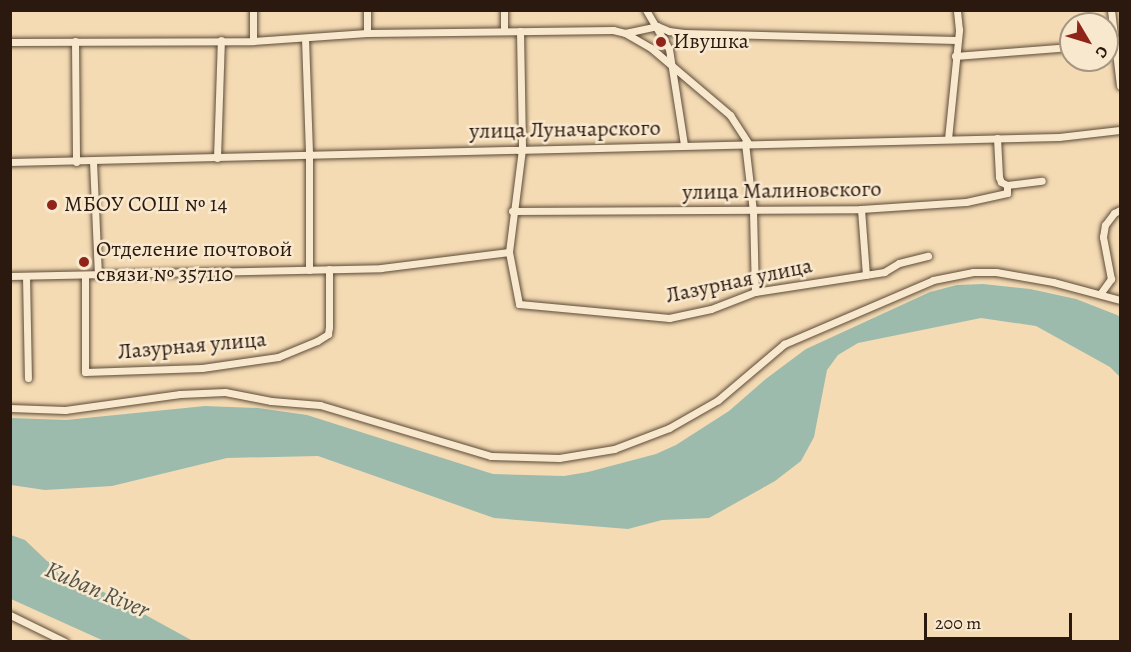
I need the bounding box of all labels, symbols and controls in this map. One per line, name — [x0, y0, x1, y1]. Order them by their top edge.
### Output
north arrow — [1059, 12, 1119, 72]
place label: Ивушка — [673, 29, 749, 55]
marker: Ивушка — [654, 35, 668, 49]
text: С — [1090, 41, 1113, 63]
street label: улица Луначарского — [469, 115, 661, 145]
street label: улица Малиновского — [682, 176, 882, 206]
place label: МБОУ СОШ № 14 — [64, 192, 227, 218]
marker: МБОУ СОШ № 14 — [45, 198, 59, 212]
place label: Отделение почтовой связи № 357110 — [96, 236, 292, 288]
street label: Лазурная улица — [663, 253, 815, 309]
marker: Отделение почтовой связи № 357110 — [77, 255, 91, 269]
street label: Лазурная улица — [117, 326, 267, 366]
water label: Kuban River — [41, 555, 153, 625]
scale bar — [927, 601, 1076, 639]
text: 200 m — [935, 611, 981, 635]

